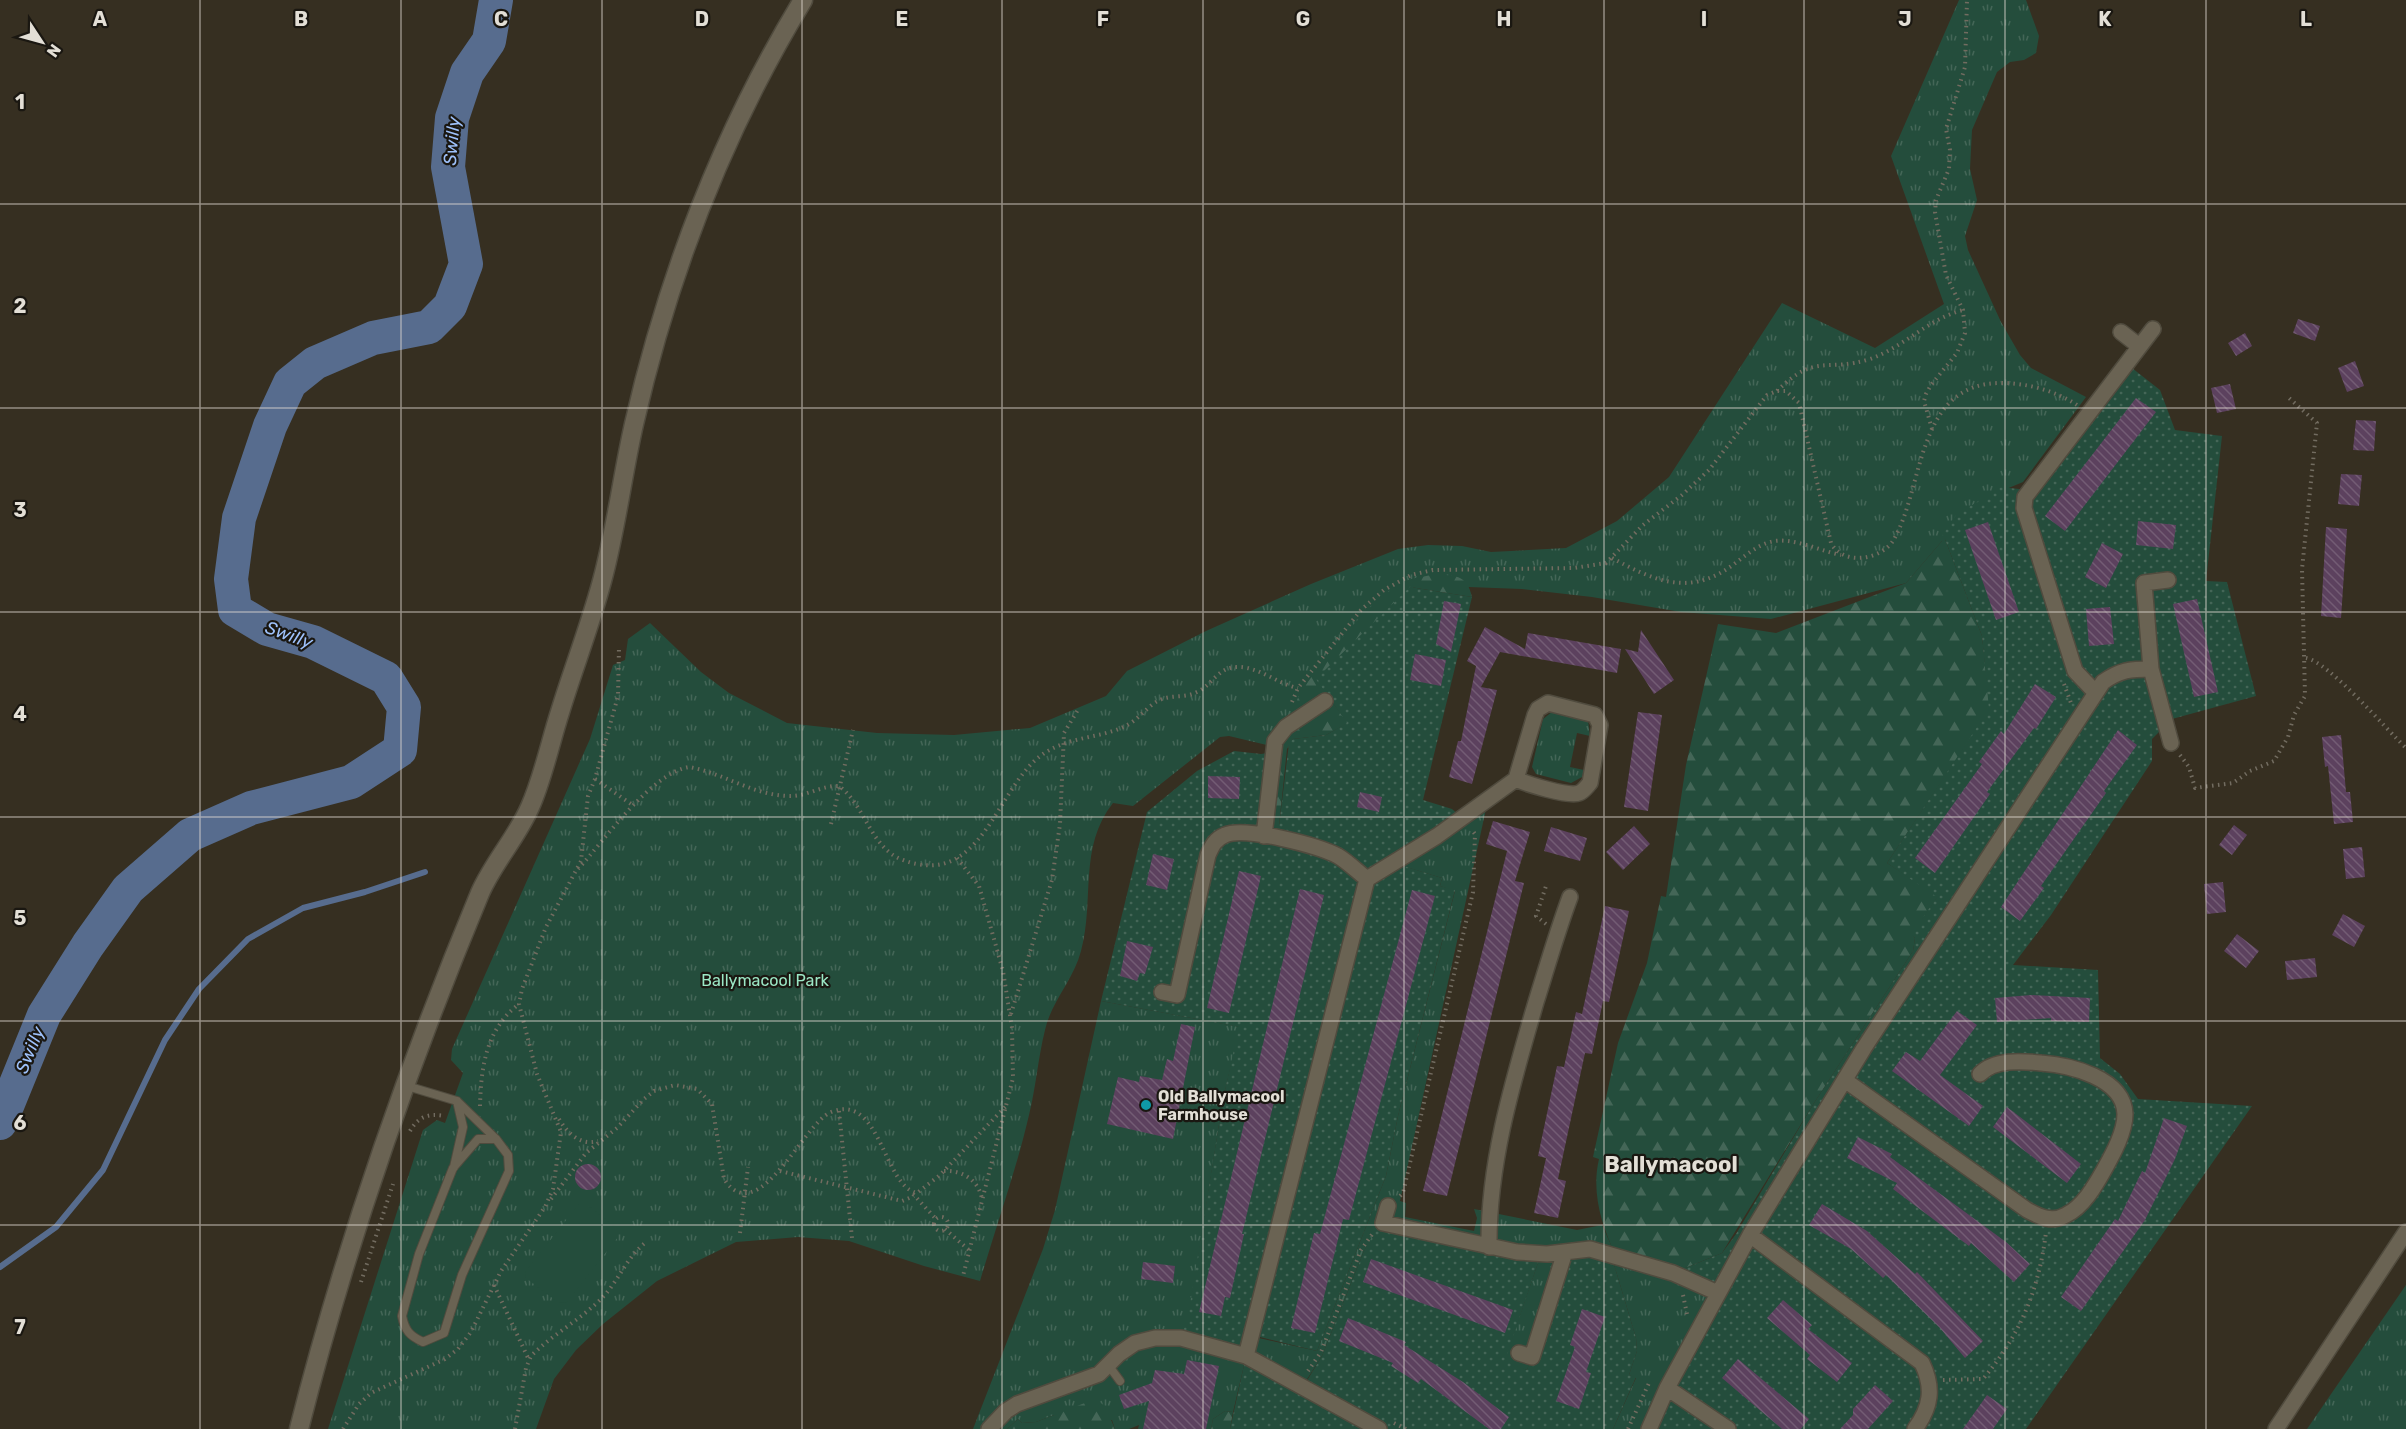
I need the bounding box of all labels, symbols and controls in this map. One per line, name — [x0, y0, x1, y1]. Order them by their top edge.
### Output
text: A — [93, 7, 108, 31]
text: B — [294, 7, 308, 31]
text: C — [494, 7, 508, 31]
text: D — [695, 7, 709, 31]
text: E — [896, 7, 908, 31]
text: F — [1097, 7, 1109, 31]
text: G — [1296, 7, 1310, 31]
text: H — [1497, 7, 1511, 31]
text: I — [1701, 7, 1707, 31]
text: J — [1898, 7, 1912, 31]
text: K — [2098, 7, 2112, 31]
text: L — [2300, 7, 2312, 31]
north arrow — [12, 12, 72, 72]
text: N — [43, 40, 65, 61]
text: 1 — [15, 90, 25, 114]
water label: Swilly — [439, 115, 465, 166]
text: 2 — [14, 294, 27, 318]
text: 3 — [13, 498, 27, 522]
water label: Swilly — [262, 616, 317, 654]
text: 4 — [13, 702, 27, 726]
text: 5 — [14, 906, 27, 930]
park label: Ballymacool Park — [701, 971, 829, 990]
water label: Swilly — [11, 1022, 50, 1077]
place label: Old Ballymacool Farmhouse — [1158, 1087, 1285, 1124]
marker: Old Ballymacool Farmhouse — [1139, 1098, 1153, 1112]
text: 6 — [13, 1111, 27, 1135]
district label: Ballymacool — [1604, 1151, 1738, 1178]
text: 7 — [14, 1315, 26, 1339]

